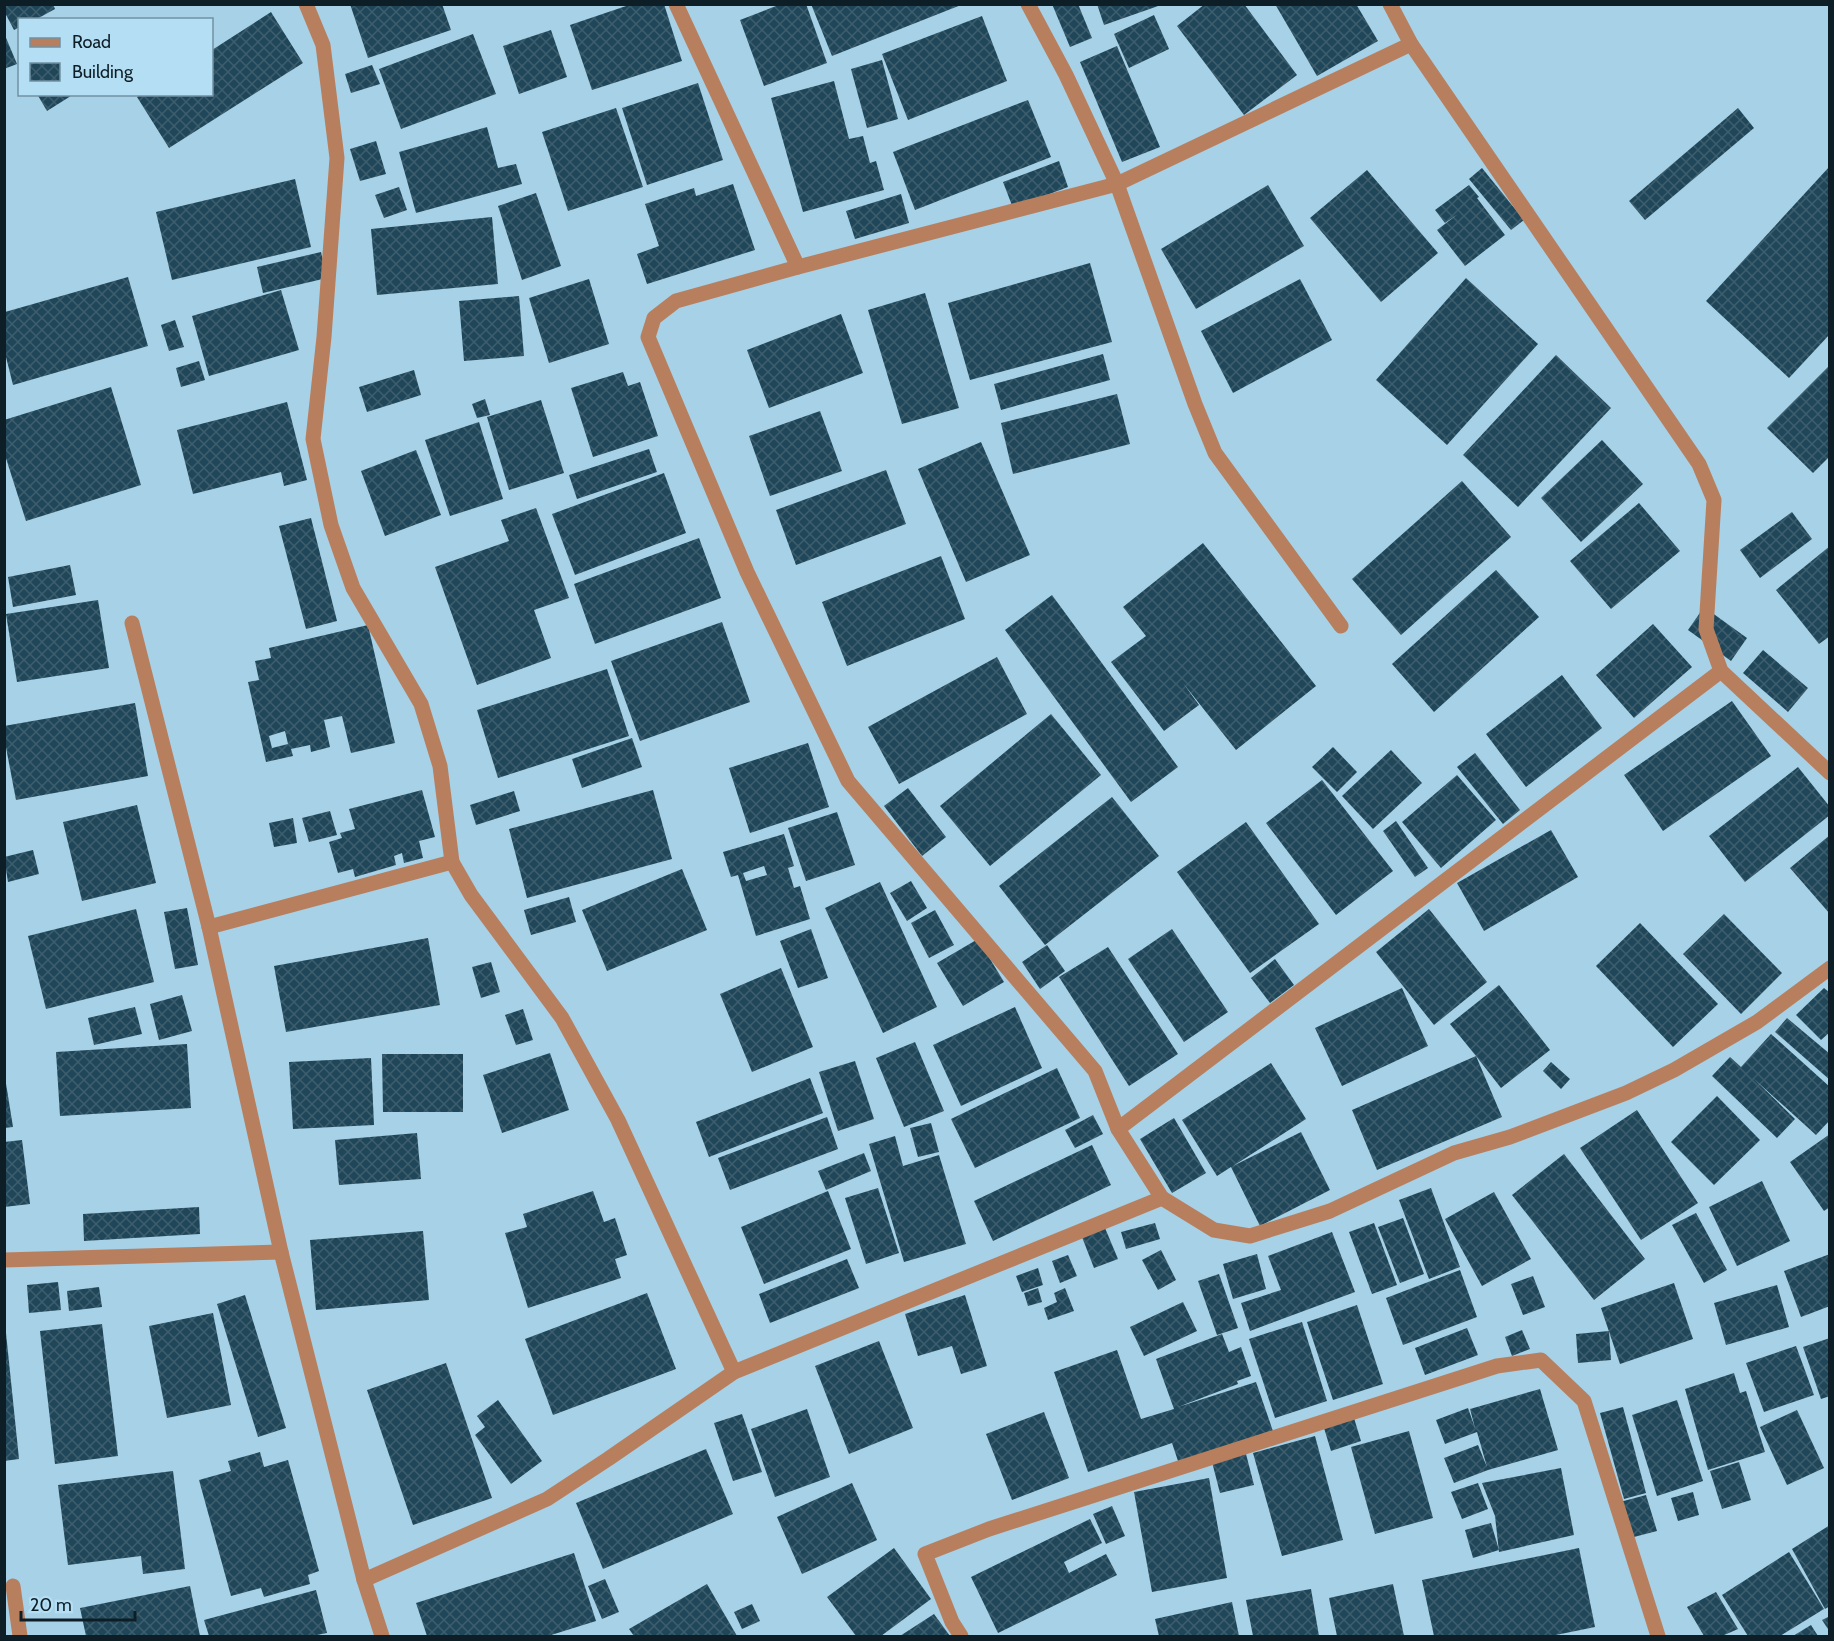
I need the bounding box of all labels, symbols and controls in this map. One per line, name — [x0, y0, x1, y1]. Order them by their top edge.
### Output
legend — [18, 18, 213, 96]
text: Road — [72, 31, 111, 53]
text: Building — [72, 61, 134, 83]
scale bar — [21, 1584, 135, 1622]
text: 20 m — [30, 1594, 72, 1616]

